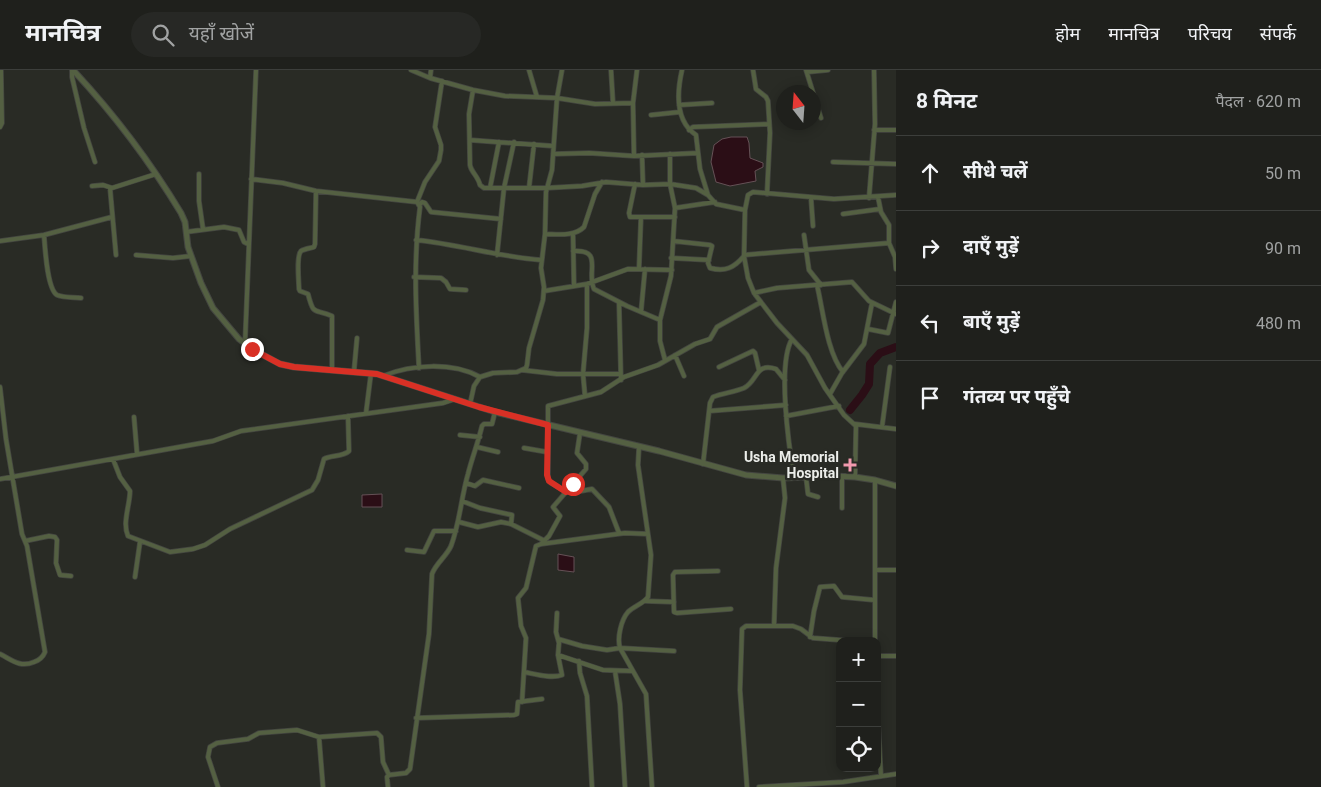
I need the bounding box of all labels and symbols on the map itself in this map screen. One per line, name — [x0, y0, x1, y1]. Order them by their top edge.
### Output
north arrow — [776, 85, 821, 130]
route end — [241, 338, 264, 361]
place label: Usha Memorial Hospital — [744, 449, 839, 481]
marker: Usha Memorial Hospital — [843, 458, 857, 472]
route start — [562, 473, 585, 496]

